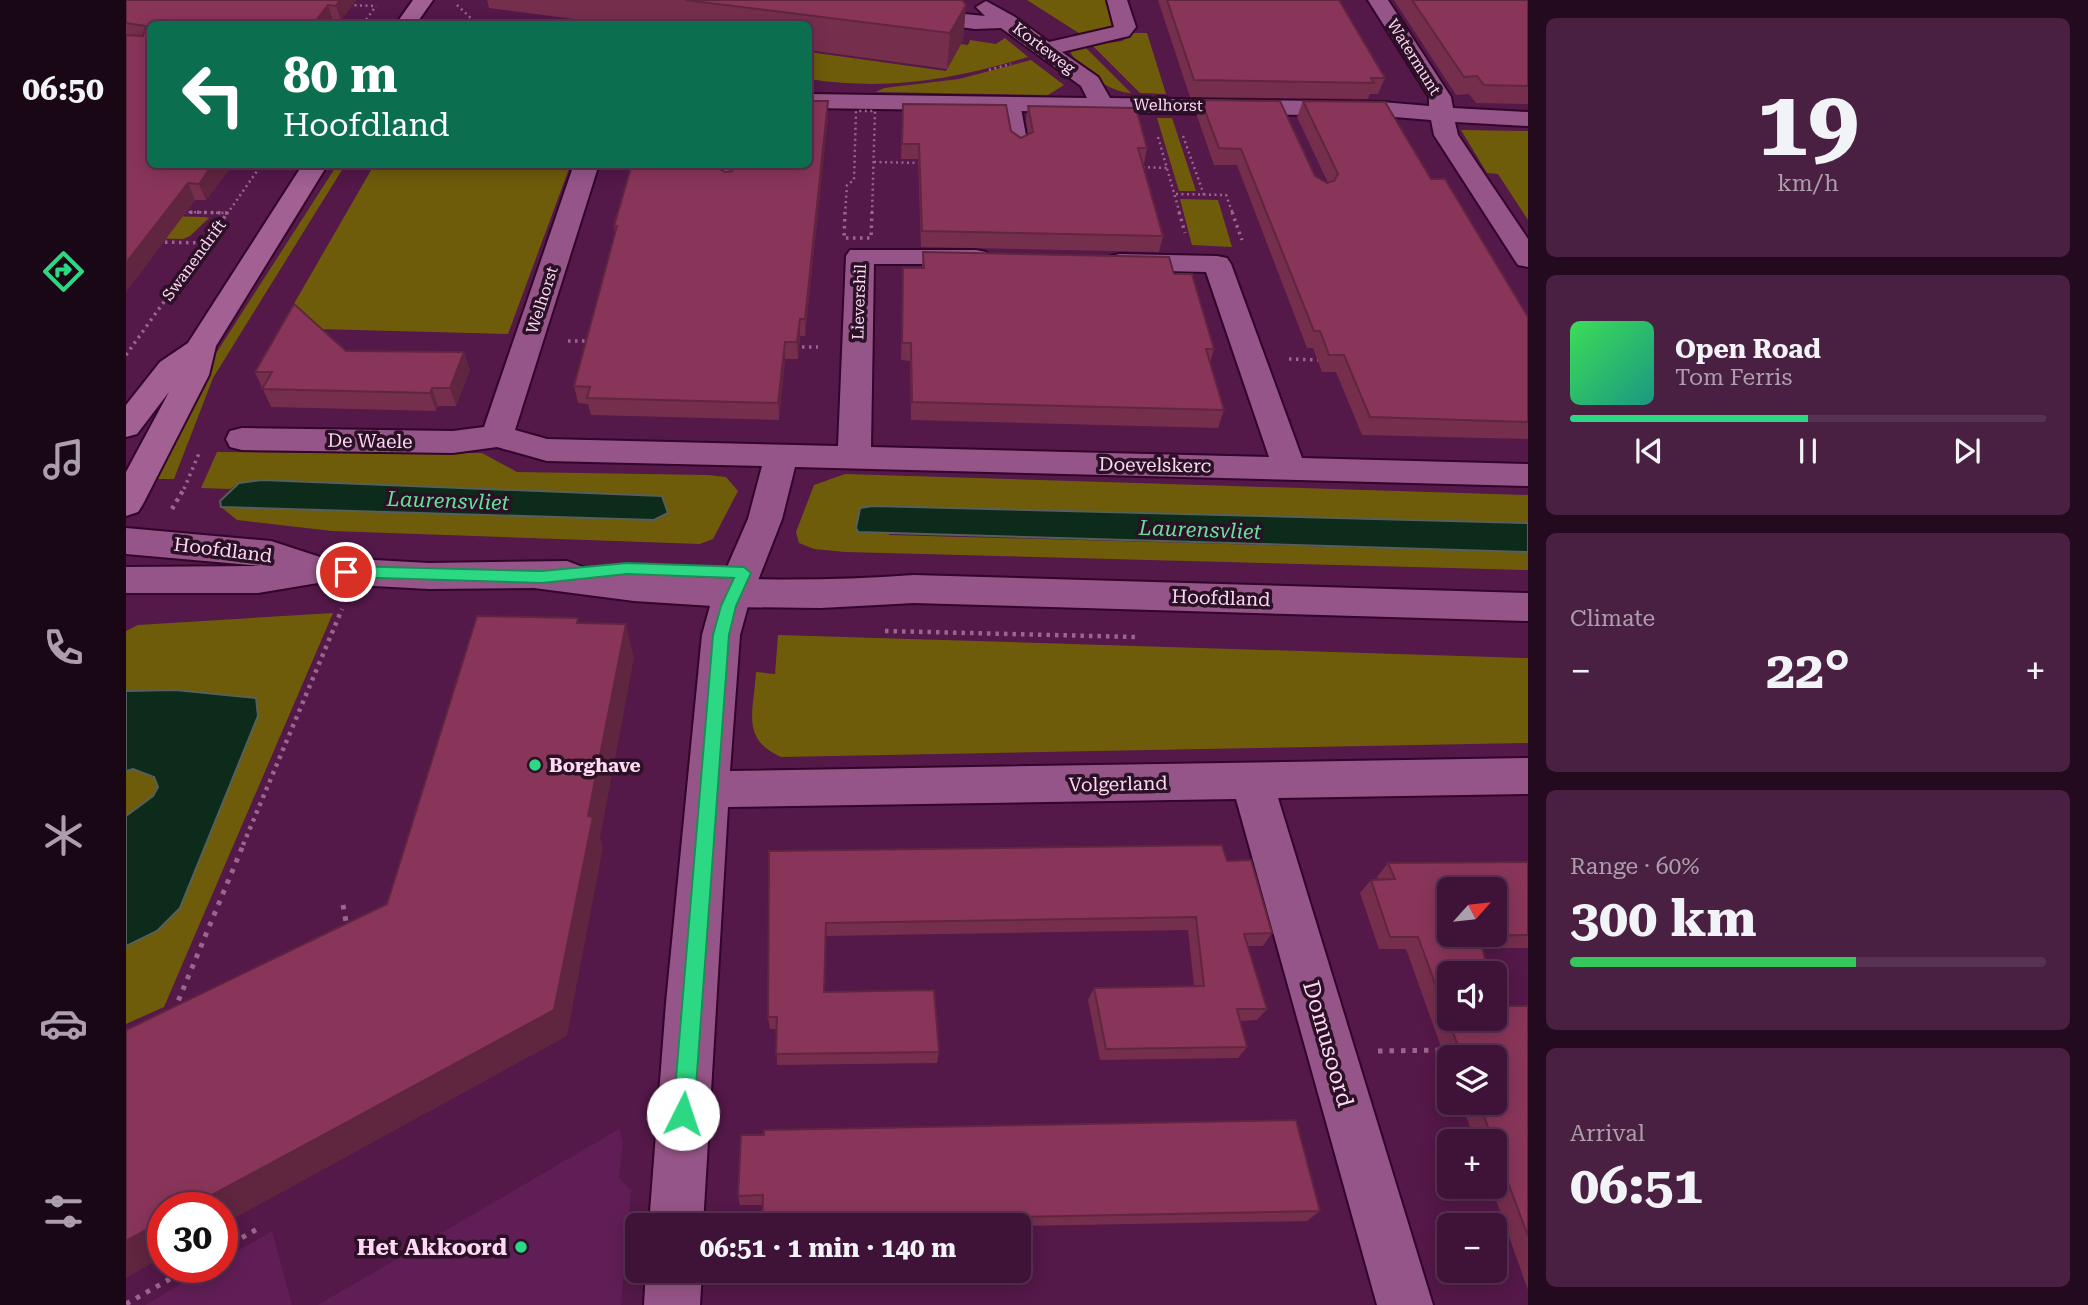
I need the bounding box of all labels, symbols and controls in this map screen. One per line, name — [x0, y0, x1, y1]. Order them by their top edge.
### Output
street label: Watermunt — [1383, 16, 1445, 99]
street label: Korteweg — [1009, 18, 1080, 78]
text: 80 m — [283, 47, 398, 104]
icon: left — [168, 49, 259, 140]
text: 06:50 — [22, 70, 104, 108]
text: 19 — [1757, 71, 1859, 177]
street label: Welhorst — [1133, 95, 1203, 115]
text: Hoofdland — [283, 106, 450, 144]
text: km/h — [1777, 170, 1839, 197]
street label: Swanendrift — [158, 216, 230, 304]
icon: directions — [39, 247, 88, 296]
street label: Welhorst — [522, 264, 562, 336]
street label: Lievershil — [848, 264, 870, 340]
text: Open Road — [1675, 334, 1821, 364]
text: Tom Ferris — [1675, 364, 1792, 391]
street label: De Waele — [327, 429, 413, 453]
icon: previous — [1630, 432, 1668, 470]
icon: pause — [1789, 432, 1827, 470]
icon: next — [1948, 432, 1986, 470]
icon: music — [39, 435, 88, 484]
street label: Doevelskerc — [1099, 453, 1211, 477]
water label: Laurensvliet — [385, 487, 510, 515]
water label: Laurensvliet — [1137, 516, 1262, 544]
street label: Hoofdland — [173, 533, 273, 567]
pin — [316, 542, 376, 602]
icon: arrive — [327, 553, 365, 591]
street label: Hoofdland — [1171, 585, 1271, 611]
text: Climate — [1570, 605, 1655, 632]
icon: phone — [39, 623, 88, 672]
text: 22° — [1766, 640, 1850, 701]
text: − — [1570, 649, 1591, 693]
text: + — [2025, 649, 2046, 693]
place label: Borghave — [549, 754, 641, 777]
marker: Borghave — [527, 757, 543, 773]
street label: Volgerland — [1068, 772, 1168, 796]
icon: climate — [39, 811, 88, 860]
text: Range · 60% — [1570, 853, 1699, 880]
north arrow — [1437, 877, 1507, 947]
map controls — [1437, 877, 1507, 1283]
text: 300 km — [1570, 888, 1757, 949]
button: sound — [1437, 961, 1507, 1031]
street label: Domusoord — [1297, 978, 1359, 1111]
icon: car — [39, 999, 88, 1048]
button: layers — [1437, 1045, 1507, 1115]
position arrow — [646, 1077, 720, 1151]
text: Arrival — [1570, 1120, 1645, 1147]
button: + — [1437, 1129, 1507, 1199]
text: 06:51 — [1570, 1155, 1703, 1216]
icon: filters — [39, 1187, 88, 1236]
speed limit sign: 30 — [147, 1192, 238, 1283]
button: − — [1437, 1213, 1507, 1283]
text: 06:51 · 1 min · 140 m — [700, 1233, 956, 1263]
place label: Het Akkoord — [357, 1234, 507, 1261]
marker: Het Akkoord — [513, 1239, 529, 1255]

